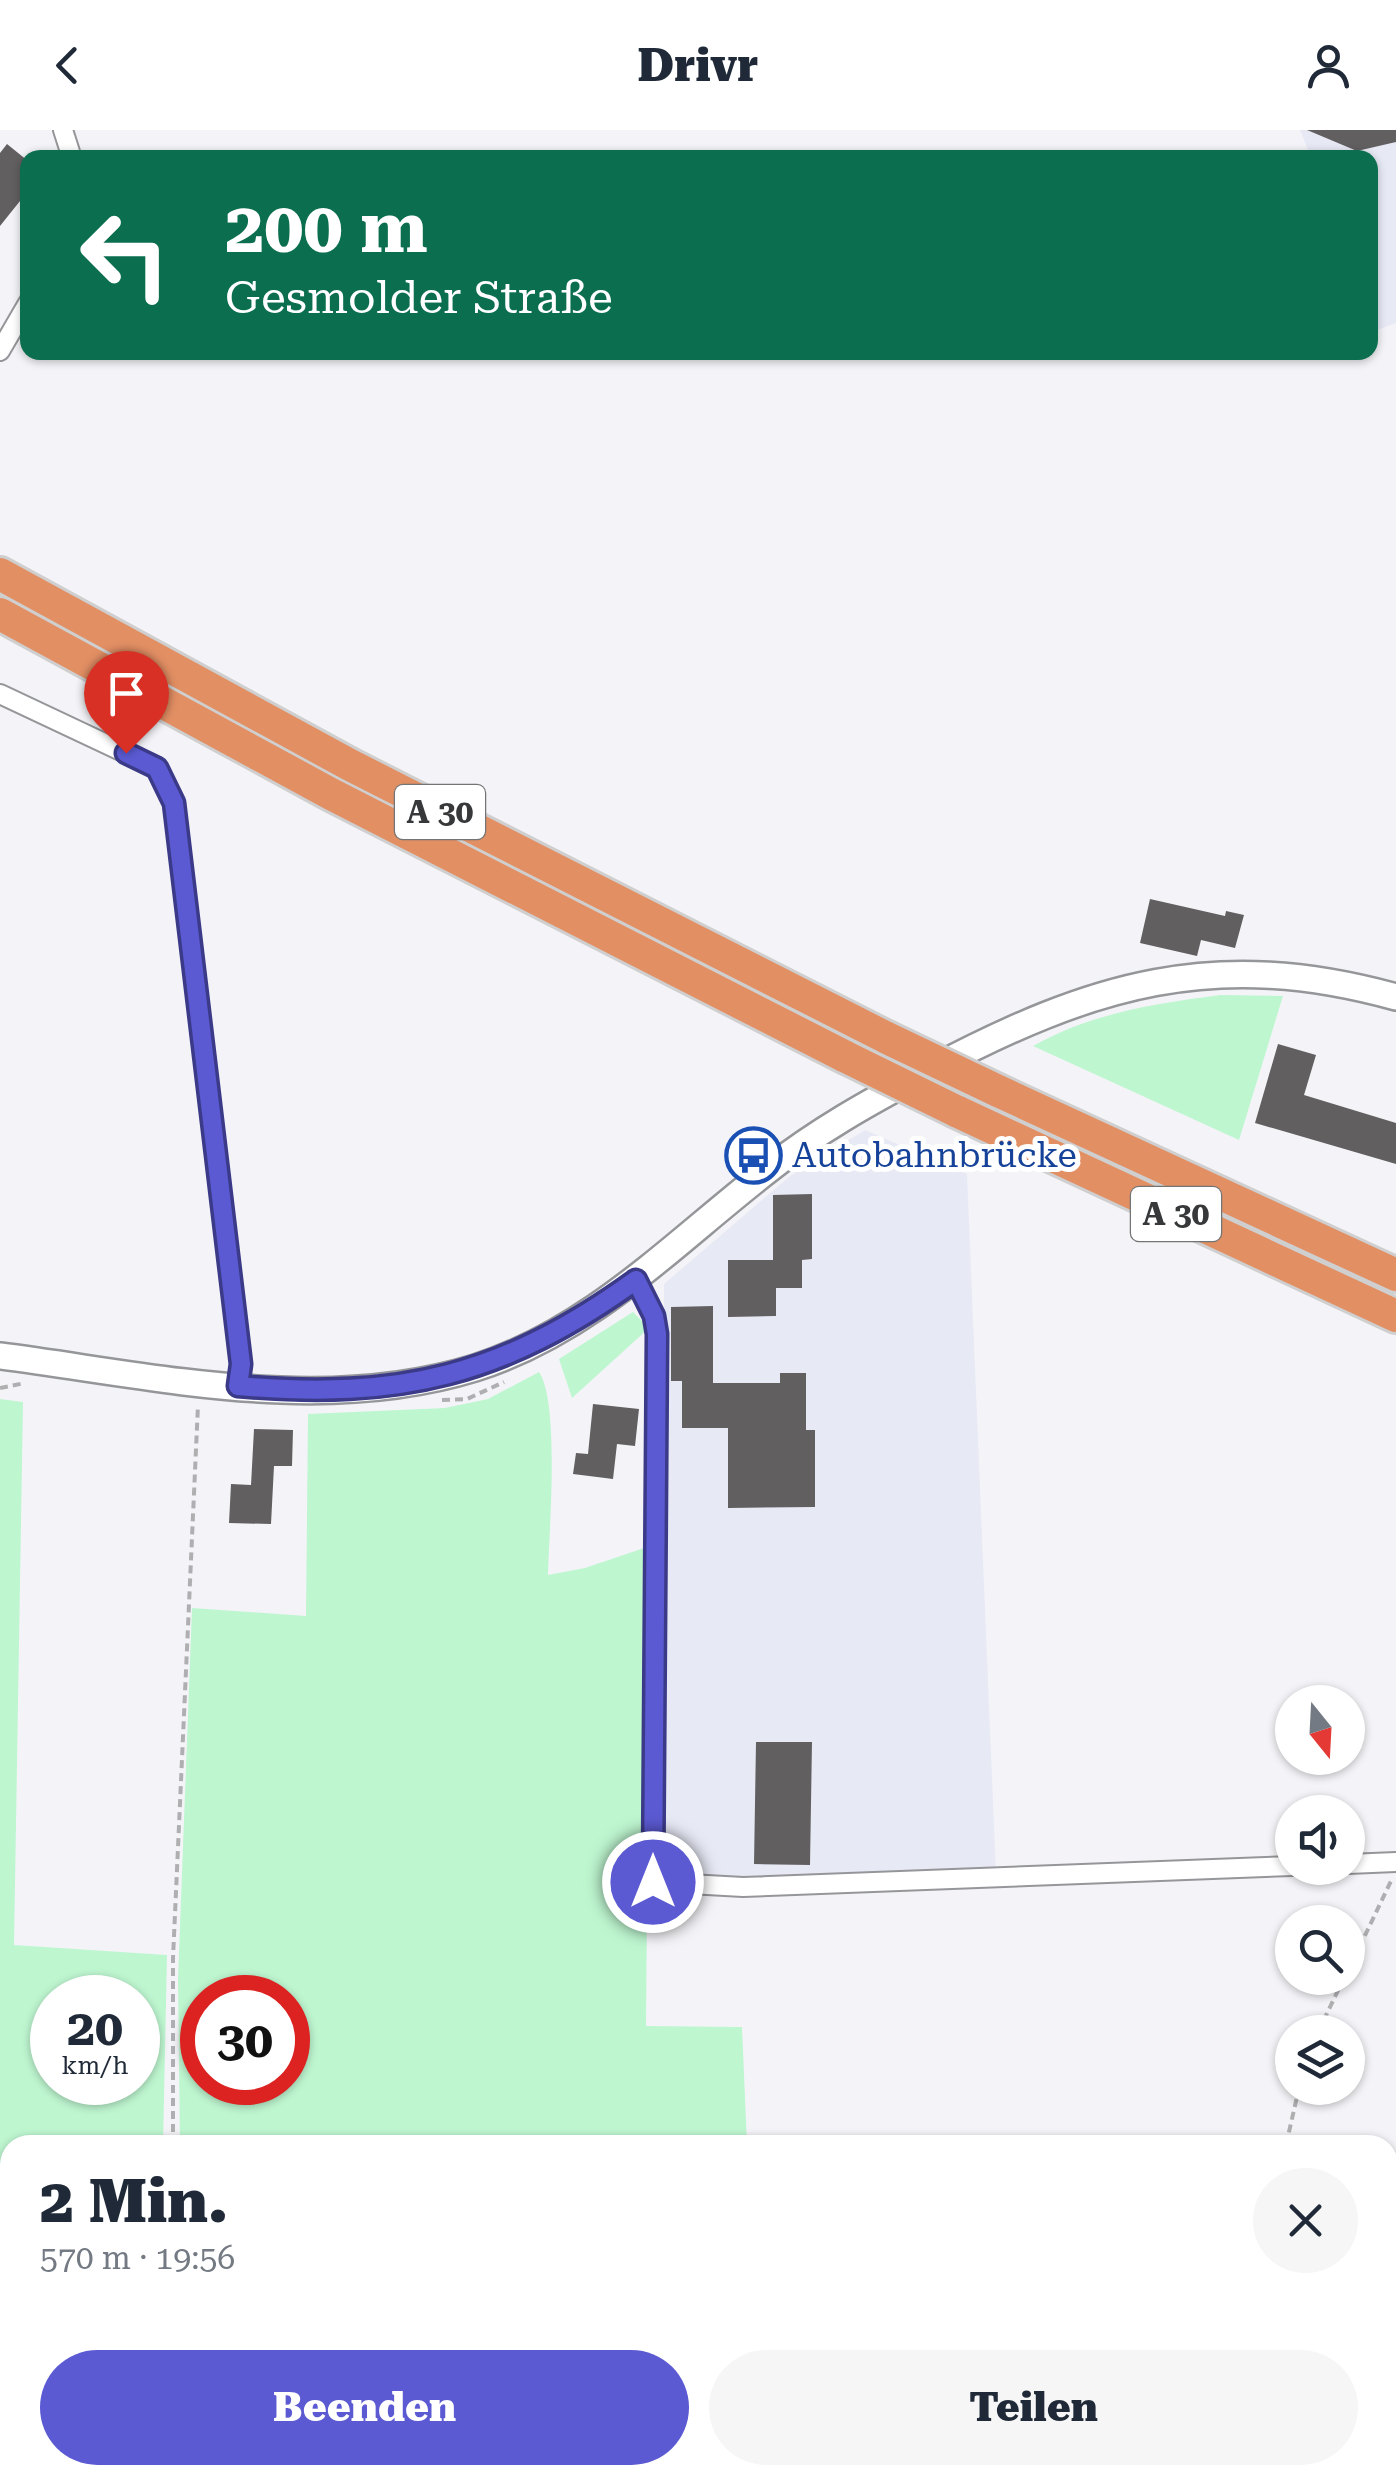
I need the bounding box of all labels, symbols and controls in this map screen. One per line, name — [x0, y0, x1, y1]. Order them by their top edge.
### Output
icon: back — [40, 38, 95, 93]
icon: person — [1301, 38, 1356, 93]
text: Drivr — [638, 39, 758, 92]
text: 200 m — [225, 187, 428, 269]
icon: left — [60, 190, 190, 320]
text: Gesmolder Straße — [225, 271, 613, 324]
pin — [84, 651, 169, 754]
icon: arrive — [99, 666, 154, 721]
road number: A 30 — [395, 785, 485, 839]
bus stop icon: Autobahnbrücke — [723, 1125, 783, 1185]
place label: Autobahnbrücke — [792, 1135, 1077, 1176]
road number: A 30 — [1131, 1187, 1221, 1241]
north arrow — [1275, 1685, 1365, 1775]
map controls — [1275, 1685, 1365, 2105]
button: sound — [1275, 1795, 1365, 1885]
position arrow — [601, 1830, 705, 1934]
button: search — [1275, 1905, 1365, 1995]
speed limit sign: 30 — [180, 1975, 310, 2105]
text: 20 — [67, 1999, 123, 2057]
button: layers — [1275, 2015, 1365, 2105]
text: km/h — [62, 2051, 128, 2080]
text: 2 Min. — [40, 2166, 228, 2237]
button: close — [1253, 2168, 1358, 2273]
text: 570 m · 19:56 — [40, 2239, 235, 2277]
button: Beenden — [40, 2350, 689, 2465]
button: Teilen — [709, 2350, 1358, 2465]

